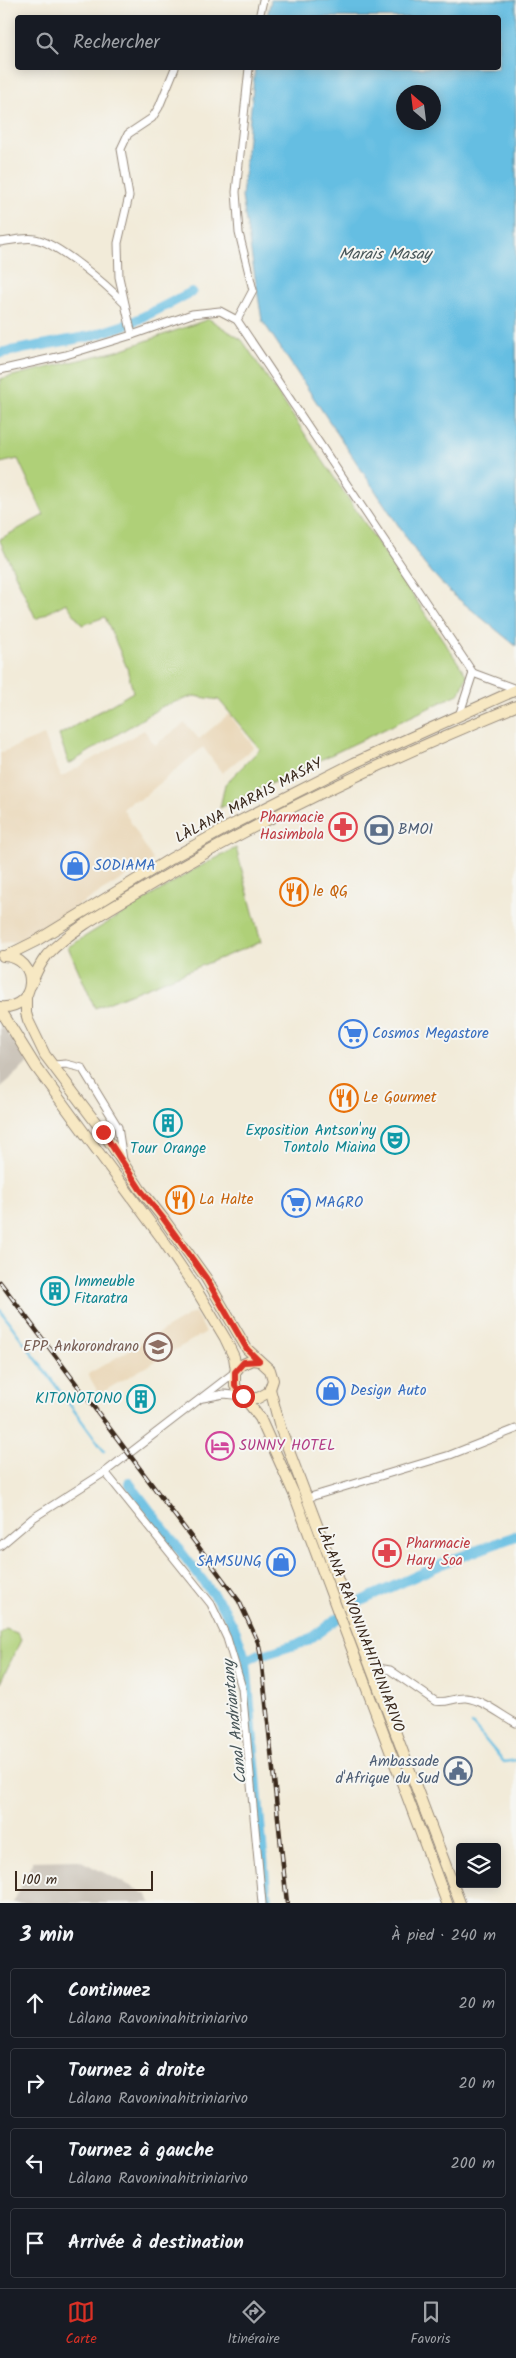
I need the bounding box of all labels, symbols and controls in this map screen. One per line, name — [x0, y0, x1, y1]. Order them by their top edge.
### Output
search box — [15, 15, 501, 70]
text: Rechercher — [73, 28, 160, 58]
icon: search — [33, 29, 61, 57]
north arrow — [396, 85, 441, 130]
water label: Marais Masay — [339, 242, 433, 267]
street label: LÀLANA MARAIS MASAY — [171, 751, 328, 850]
place label: Pharmacie Hasimbola — [260, 806, 324, 847]
pharmacy icon: Pharmacie Hasimbola — [328, 812, 358, 842]
bank icon: BMOI — [364, 815, 394, 845]
place label: BMOI — [398, 818, 434, 842]
shop icon: SODIAMA — [60, 851, 90, 881]
place label: SODIAMA — [94, 854, 156, 878]
restaurant icon: le QG — [279, 877, 309, 907]
place label: le QG — [313, 880, 348, 904]
supermarket icon: Cosmos Megastore — [338, 1019, 368, 1049]
place label: Cosmos Megastore — [372, 1022, 489, 1046]
restaurant icon: Le Gourmet — [329, 1083, 359, 1113]
place label: Le Gourmet — [363, 1086, 437, 1110]
building icon: Tour Orange — [153, 1108, 183, 1138]
place label: Exposition Antson'ny Tontolo Miaina — [245, 1119, 377, 1160]
route end — [92, 1121, 115, 1144]
theatre icon: Exposition Antson'ny Tontolo Miaina — [380, 1125, 410, 1155]
place label: Tour Orange — [130, 1137, 206, 1161]
restaurant icon: La Halte — [165, 1185, 195, 1215]
place label: La Halte — [199, 1188, 254, 1212]
supermarket icon: MAGRO — [281, 1188, 311, 1218]
place label: MAGRO — [315, 1191, 363, 1215]
place label: Immeuble Fitaratra — [74, 1270, 135, 1311]
building icon: Immeuble Fitaratra — [40, 1276, 70, 1306]
school or university icon: EPP Ankorondrano — [143, 1332, 173, 1362]
place label: EPP Ankorondrano — [23, 1335, 139, 1359]
shop icon: Design Auto — [316, 1376, 346, 1406]
place label: Design Auto — [350, 1379, 427, 1403]
building icon: KITONOTONO — [126, 1384, 156, 1414]
route start — [232, 1385, 255, 1408]
place label: KITONOTONO — [35, 1387, 122, 1411]
hotel icon: SUNNY HOTEL — [205, 1431, 235, 1461]
place label: SUNNY HOTEL — [239, 1434, 335, 1458]
street label: LÀLANA RAVONINAHITRINIARIVO — [309, 1522, 411, 1736]
place label: Pharmacie Hary Soa — [406, 1532, 470, 1573]
pharmacy icon: Pharmacie Hary Soa — [372, 1538, 402, 1568]
shop icon: SAMSUNG — [266, 1547, 296, 1577]
place label: SAMSUNG — [197, 1550, 262, 1574]
water label: Canal Andriantany — [216, 1656, 254, 1785]
place label: Ambassade d'Afrique du Sud — [336, 1750, 440, 1791]
public building icon: Ambassade d'Afrique du Sud — [443, 1756, 473, 1786]
map controls — [456, 1843, 501, 1888]
button: layers — [456, 1843, 501, 1888]
scale bar — [15, 1868, 152, 1891]
text: 100 m — [22, 1869, 57, 1891]
text: 3 min — [20, 1919, 74, 1952]
text: À pied · 240 m — [391, 1923, 496, 1948]
text: Continuez — [68, 1976, 151, 2006]
icon: ahead — [21, 1989, 49, 2017]
text: 20 m — [459, 1991, 495, 2016]
text: Làlana Ravoninahitriniarivo — [68, 2006, 248, 2031]
text: Tournez à droite — [68, 2056, 205, 2086]
icon: right — [21, 2069, 49, 2097]
text: 20 m — [459, 2071, 495, 2096]
text: Làlana Ravoninahitriniarivo — [68, 2086, 248, 2111]
text: Tournez à gauche — [68, 2136, 214, 2166]
icon: left — [21, 2149, 49, 2177]
text: 200 m — [451, 2151, 495, 2176]
text: Làlana Ravoninahitriniarivo — [68, 2166, 248, 2191]
text: Arrivée à destination — [68, 2228, 244, 2258]
icon: arrive — [21, 2229, 49, 2257]
tab: Carte — [65, 2298, 97, 2350]
tab: Itinéraire — [228, 2298, 280, 2350]
tab: Favoris — [411, 2298, 451, 2350]

